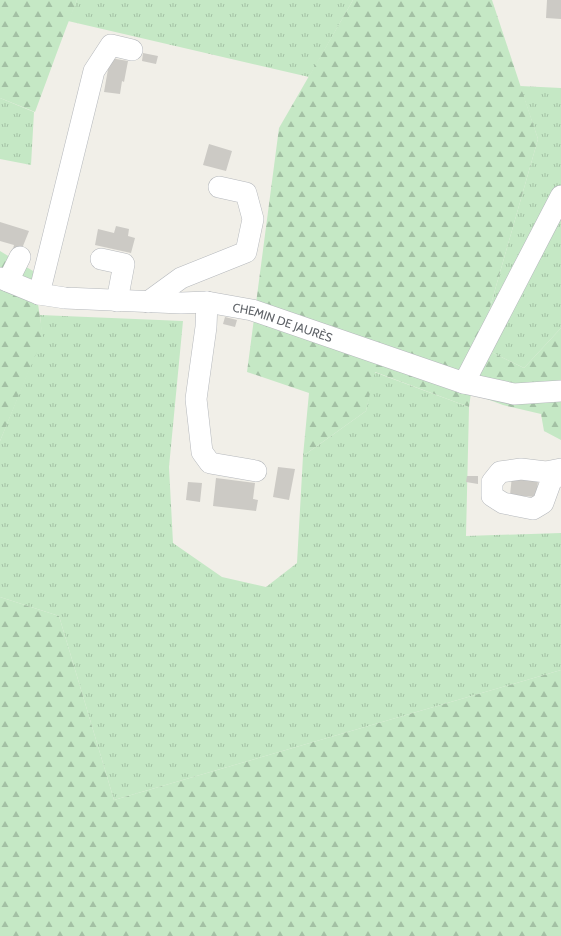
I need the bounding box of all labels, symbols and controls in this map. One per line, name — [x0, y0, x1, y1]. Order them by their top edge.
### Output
street label: CHEMIN DE JAURÈS — [231, 299, 335, 345]

